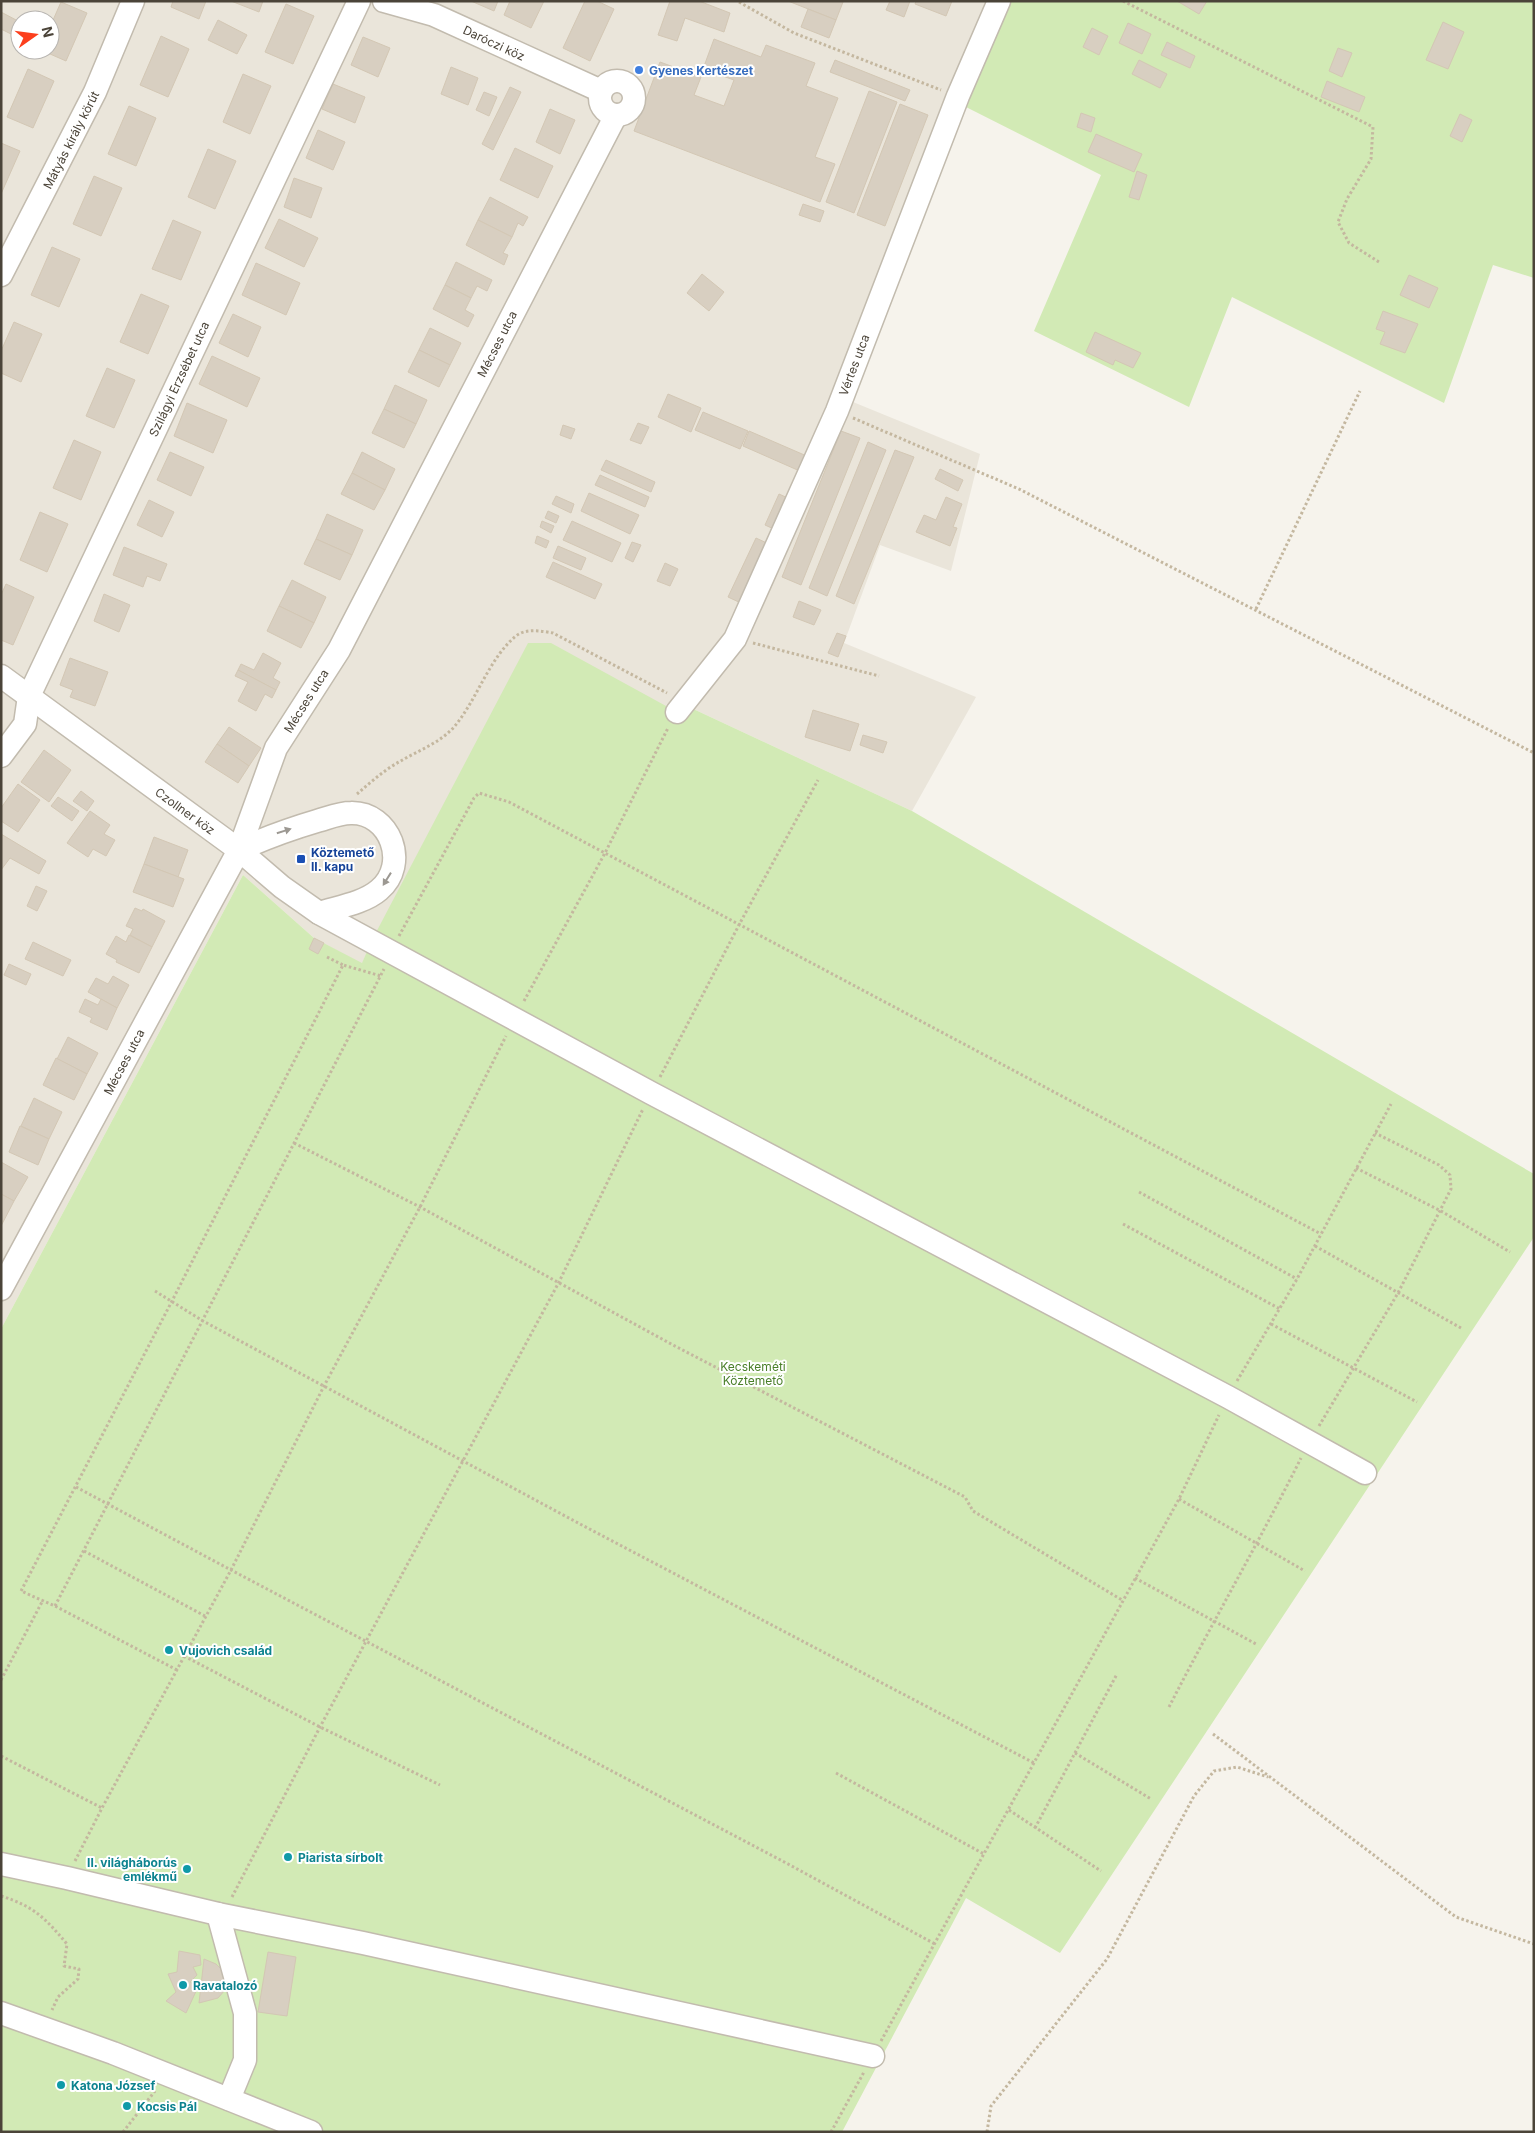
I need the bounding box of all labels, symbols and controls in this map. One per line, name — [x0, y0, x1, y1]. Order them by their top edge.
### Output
north arrow — [10, 10, 60, 60]
street label: Daróczi köz — [461, 22, 527, 64]
text: N — [39, 25, 58, 39]
place label: Gyenes Kertészet — [649, 63, 754, 78]
marker: Gyenes Kertészet — [633, 64, 645, 76]
street label: Mátyás király körút — [40, 89, 102, 191]
street label: Mécses utca — [474, 308, 520, 380]
street label: Szilágyi Erzsébet utca — [146, 319, 212, 439]
street label: Vértes utca — [835, 332, 873, 398]
street label: Mécses utca — [280, 666, 332, 736]
street label: Czollner köz — [152, 784, 218, 838]
one-way arrow — [276, 826, 291, 834]
place label: Köztemető II. kapu — [311, 845, 374, 874]
marker: Köztemető II. kapu — [295, 853, 307, 865]
one-way arrow — [383, 872, 392, 885]
street label: Mécses utca — [100, 1027, 148, 1097]
park label: Kecskeméti Köztemető — [720, 1359, 786, 1388]
place label: Vujovich család — [179, 1643, 272, 1658]
marker: Vujovich család — [163, 1644, 175, 1656]
place label: Piarista sírbolt — [298, 1850, 384, 1865]
marker: Piarista sírbolt — [282, 1851, 294, 1863]
place label: II. világháborús emlékmű — [87, 1855, 177, 1884]
marker: II. világháborús emlékmű — [181, 1863, 193, 1875]
place label: Ravatalozó — [193, 1978, 257, 1993]
marker: Ravatalozó — [177, 1979, 189, 1991]
place label: Katona József — [71, 2078, 155, 2093]
marker: Katona József — [55, 2079, 67, 2091]
place label: Kocsis Pál — [137, 2099, 197, 2114]
marker: Kocsis Pál — [121, 2100, 133, 2112]

